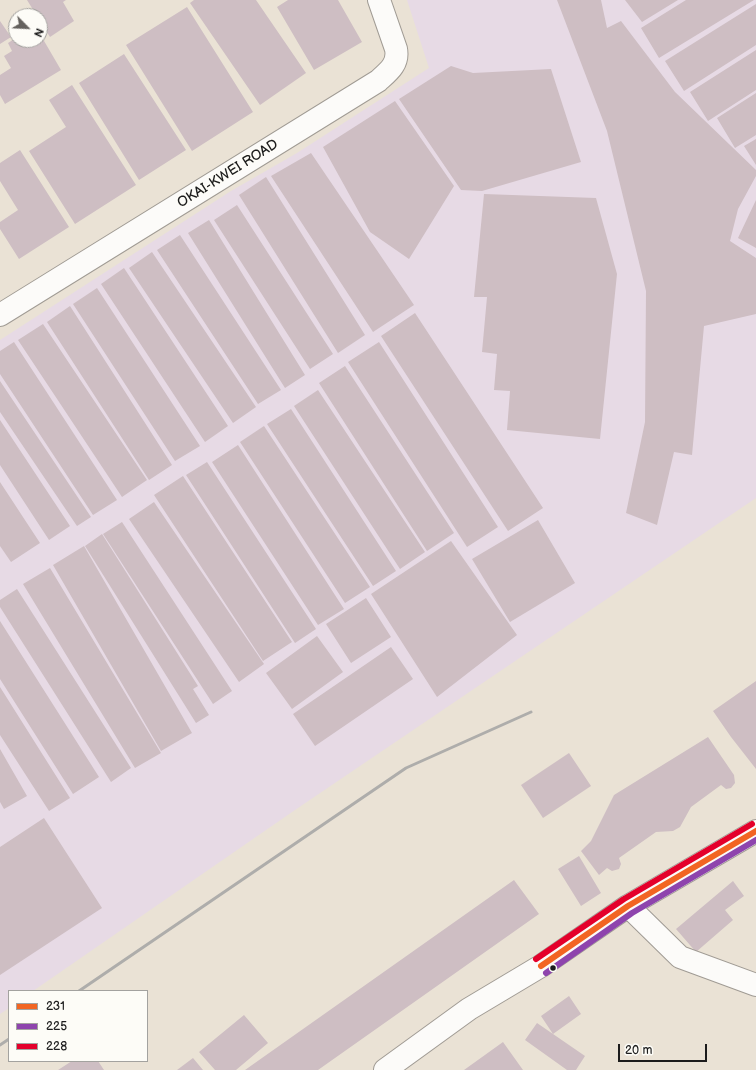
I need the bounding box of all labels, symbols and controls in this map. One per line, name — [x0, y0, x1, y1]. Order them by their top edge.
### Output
north arrow — [8, 8, 48, 48]
text: N — [31, 26, 46, 39]
street label: OKAI-KWEI ROAD — [174, 136, 282, 212]
unlabelled marker — [548, 963, 558, 973]
legend — [8, 990, 148, 1062]
text: 231 — [46, 999, 65, 1014]
text: 225 — [46, 1019, 67, 1034]
scale bar — [620, 1036, 709, 1062]
text: 228 — [46, 1039, 67, 1054]
text: 20 m — [625, 1043, 652, 1058]

